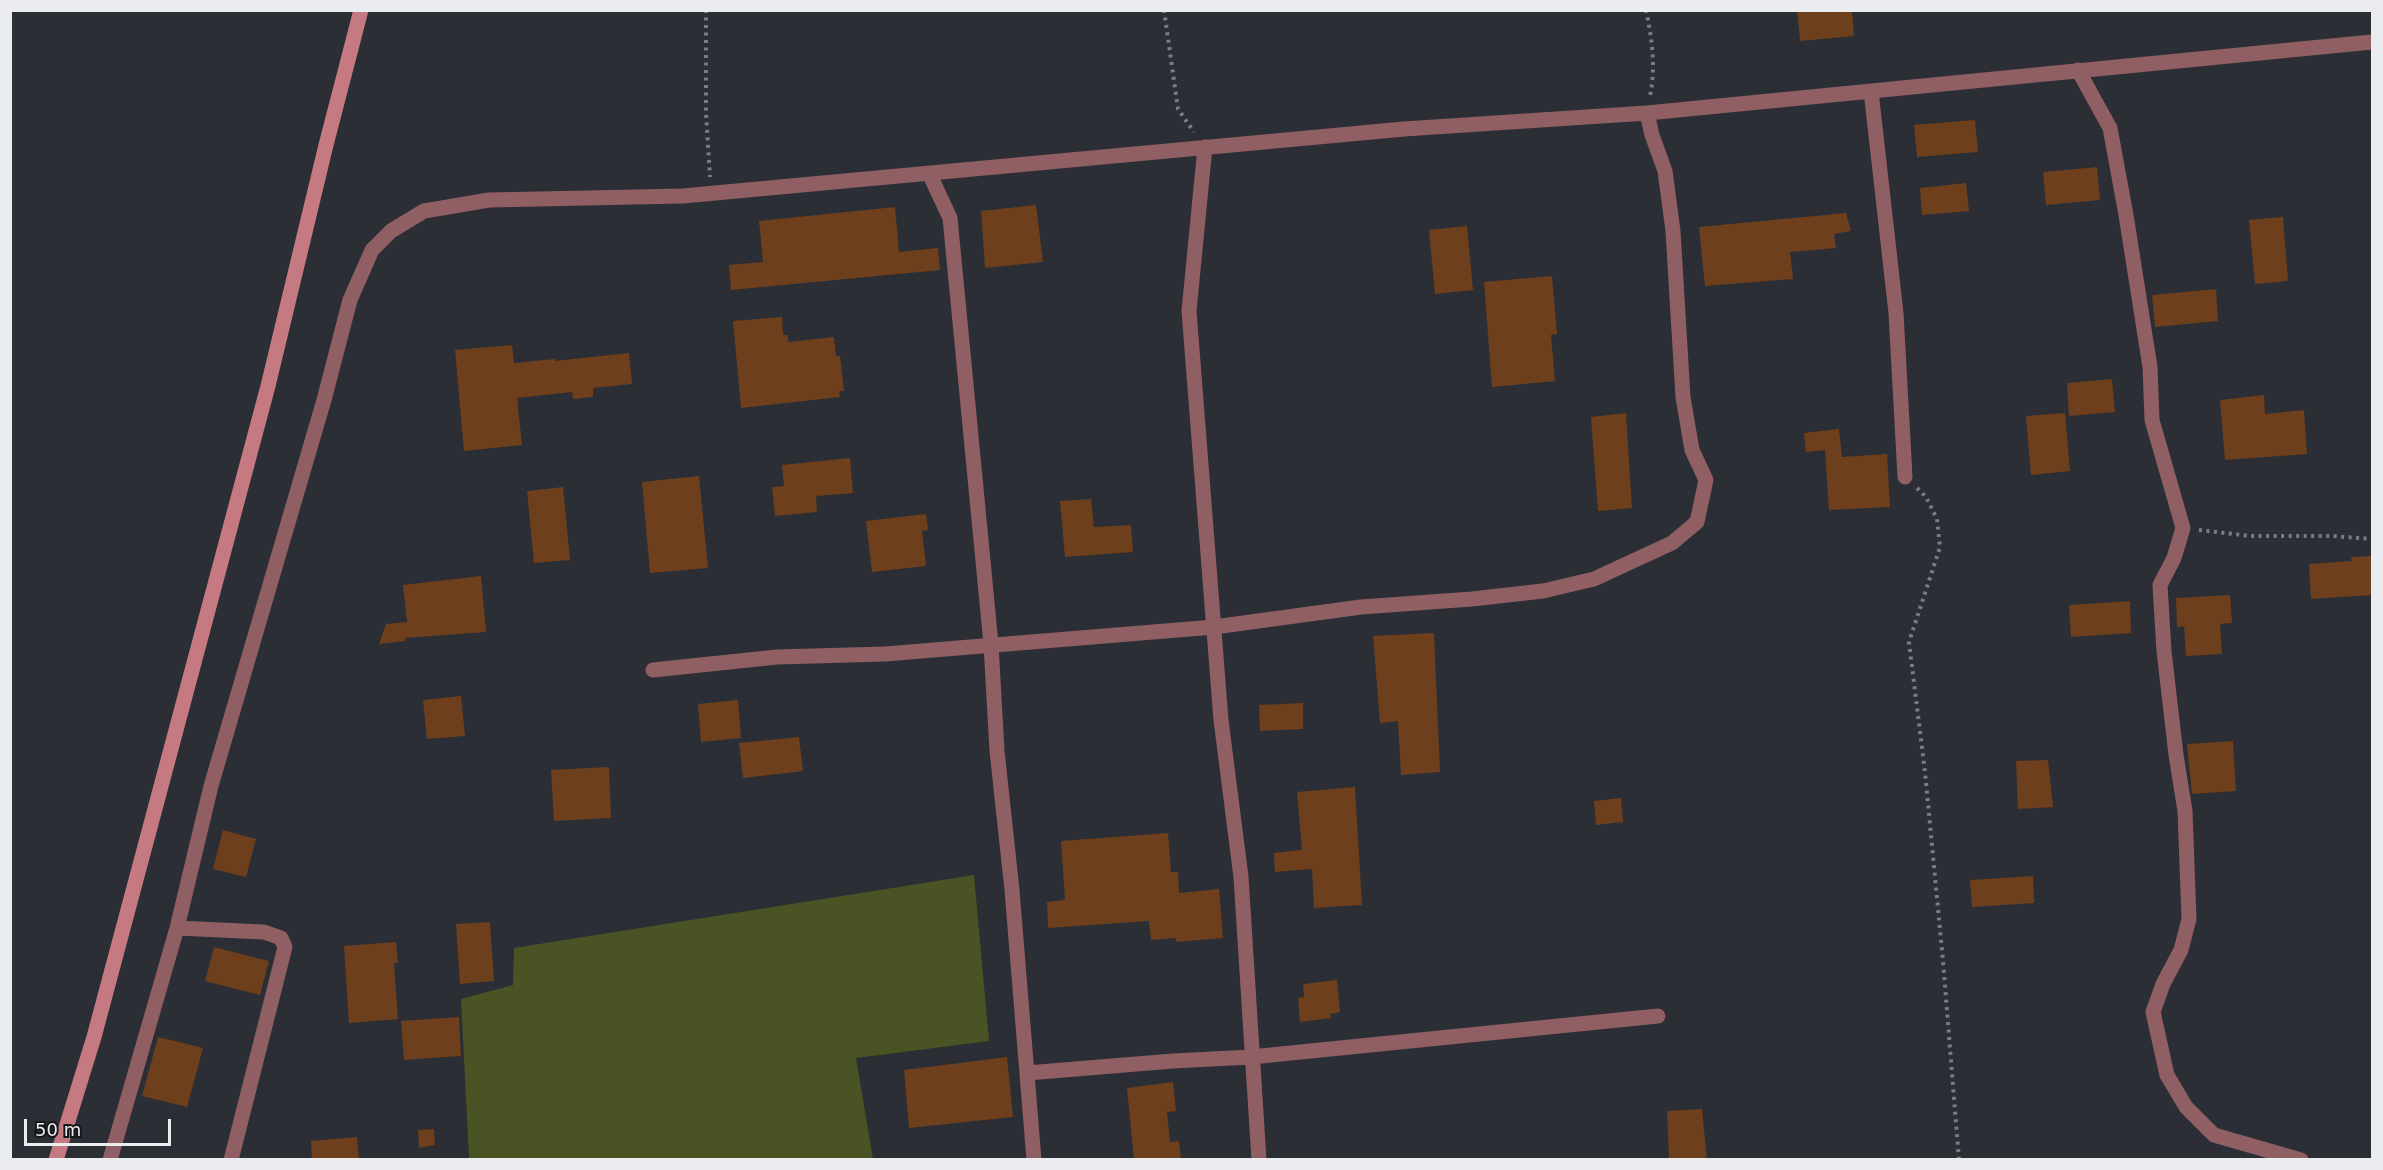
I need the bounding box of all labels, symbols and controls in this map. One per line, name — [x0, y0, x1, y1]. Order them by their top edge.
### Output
scale bar — [27, 1107, 174, 1145]
text: 50 m — [35, 1119, 81, 1140]

